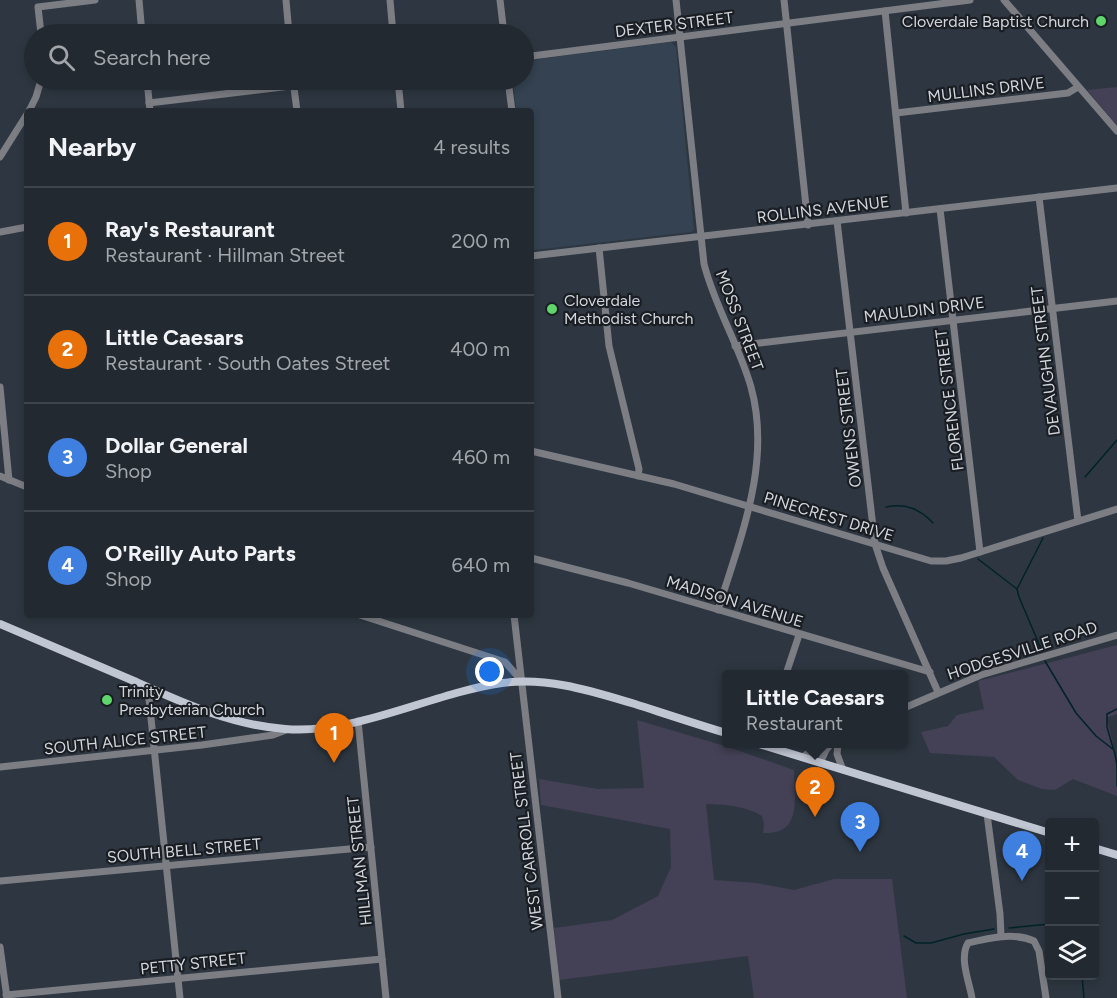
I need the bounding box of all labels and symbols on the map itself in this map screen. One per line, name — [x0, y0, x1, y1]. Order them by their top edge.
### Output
street label: DEXTER STREET — [614, 8, 734, 41]
place label: Cloverdale Baptist Church — [902, 12, 1089, 31]
marker: Cloverdale Baptist Church — [1094, 14, 1108, 28]
street label: MULLINS DRIVE — [926, 73, 1046, 106]
street label: ROLLINS AVENUE — [756, 192, 890, 227]
street label: MOSS STREET — [712, 267, 767, 373]
street label: DEVAUGHN STREET — [1027, 285, 1064, 437]
place label: Cloverdale Methodist Church — [564, 291, 694, 328]
street label: MAULDIN DRIVE — [863, 293, 986, 326]
marker: Cloverdale Methodist Church — [545, 302, 559, 316]
street label: FLORENCE STREET — [931, 328, 968, 472]
street label: OWENS STREET — [832, 367, 865, 489]
street label: PINECREST DRIVE — [762, 488, 896, 545]
street label: MADISON AVENUE — [664, 572, 806, 631]
street label: HODGESVILLE ROAD — [945, 617, 1100, 684]
your location — [475, 657, 504, 686]
place label: Trinity Presbyterian Church — [119, 682, 265, 719]
marker: Trinity Presbyterian Church — [100, 693, 114, 707]
pin: 1 — [314, 714, 354, 763]
street label: SOUTH ALICE STREET — [43, 723, 207, 758]
street label: WEST CARROLL STREET — [506, 751, 547, 931]
pin: 2 — [796, 768, 834, 817]
street label: HILLMAN STREET — [343, 795, 376, 927]
pin: 3 — [840, 802, 880, 852]
pin: 4 — [1002, 832, 1042, 881]
street label: SOUTH BELL STREET — [106, 834, 262, 867]
street label: PETTY STREET — [139, 948, 247, 979]

